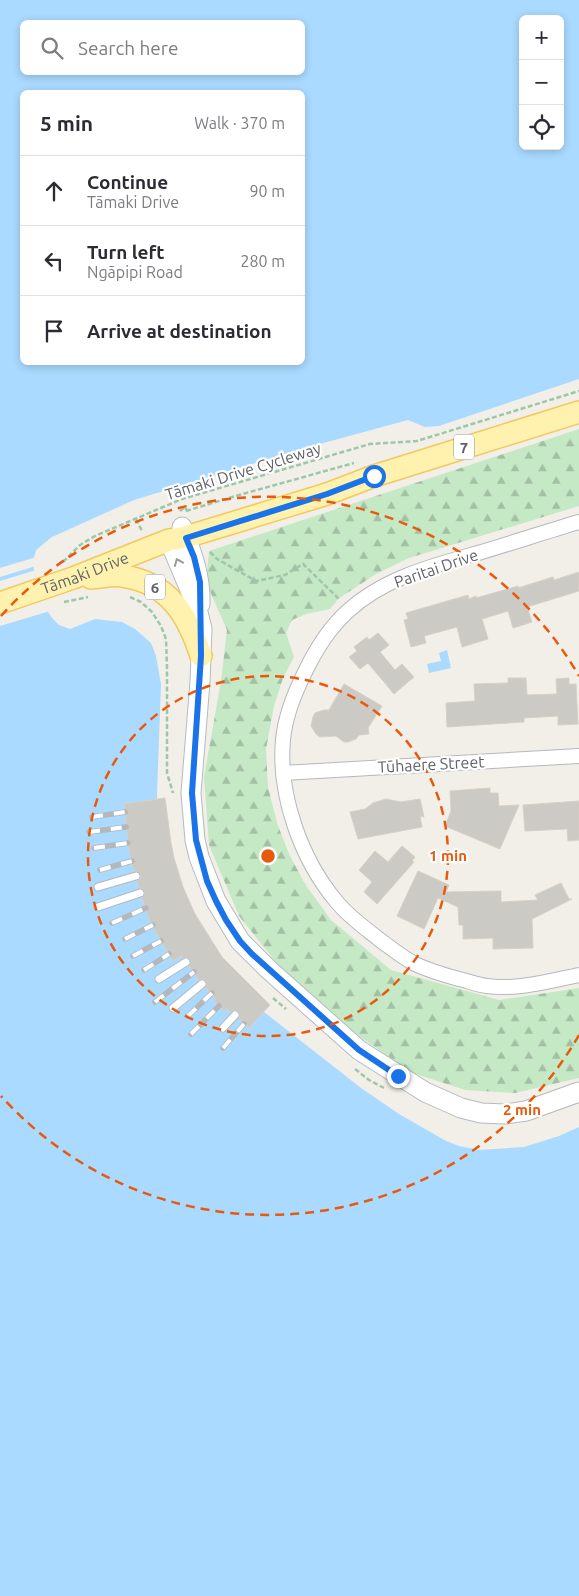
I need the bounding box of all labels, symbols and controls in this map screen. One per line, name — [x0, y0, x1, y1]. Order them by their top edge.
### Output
map controls — [519, 15, 564, 150]
button: + — [519, 15, 564, 60]
search box — [20, 20, 305, 75]
icon: search — [38, 34, 66, 62]
text: Search here — [78, 37, 178, 59]
button: − — [519, 60, 564, 105]
button: locate — [519, 105, 564, 150]
text: 5 min — [40, 111, 93, 135]
text: Walk · 370 m — [194, 114, 285, 132]
text: Continue — [87, 171, 168, 193]
icon: ahead — [40, 177, 68, 205]
text: 90 m — [249, 182, 285, 200]
text: Tāmaki Drive — [87, 193, 179, 211]
text: Turn left — [87, 241, 165, 263]
icon: left — [40, 247, 68, 275]
text: 280 m — [240, 252, 285, 270]
text: Ngāpipi Road — [87, 263, 183, 281]
icon: arrive — [40, 317, 68, 345]
text: Arrive at destination — [87, 320, 272, 342]
road number: 7 — [454, 434, 474, 460]
street label: Tāmaki Drive Cycleway — [163, 439, 323, 503]
route start — [363, 465, 386, 488]
street label: Paritai Drive — [392, 545, 480, 591]
street label: Tāmaki Drive — [39, 548, 131, 597]
one-way arrow — [174, 559, 184, 567]
road number: 6 — [145, 574, 165, 600]
street label: Tūhaere Street — [377, 752, 486, 776]
centre of rings — [259, 847, 277, 865]
text: 1 min — [429, 847, 467, 864]
route end — [387, 1065, 410, 1088]
text: 2 min — [503, 1101, 541, 1118]

